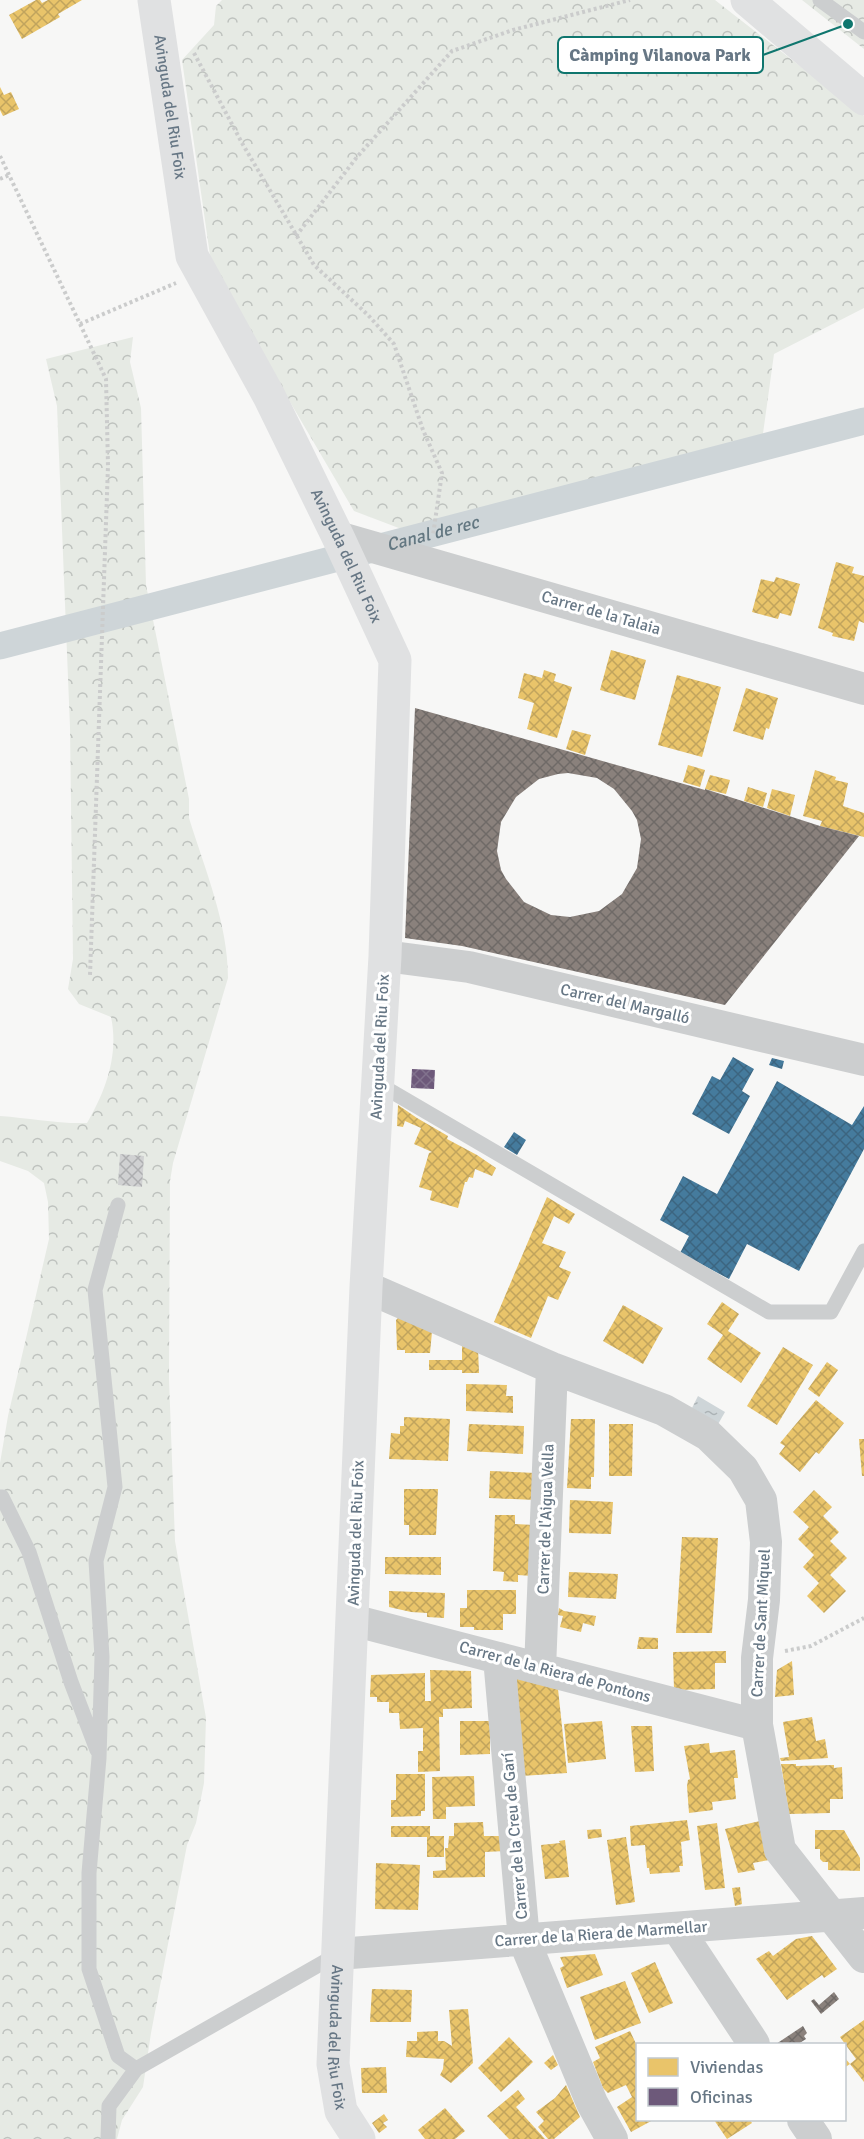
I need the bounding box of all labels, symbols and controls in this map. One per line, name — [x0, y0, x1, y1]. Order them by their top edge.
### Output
street label: Avinguda del Riu Foix — [149, 33, 191, 181]
callout: Càmping Vilanova Park — [558, 37, 763, 73]
text: Càmping Vilanova Park — [569, 44, 751, 66]
street label: Avinguda del Riu Foix — [306, 485, 387, 626]
water label: Canal de rec — [384, 510, 483, 556]
street label: Carrer de la Talaia — [539, 586, 663, 640]
street label: Avinguda del Riu Foix — [366, 973, 394, 1120]
street label: Carrer del Margalló — [558, 979, 692, 1029]
street label: Carrer de l'Aigua Vella — [533, 1443, 559, 1595]
street label: Avinguda del Riu Foix — [343, 1459, 369, 1606]
street label: Carrer de Sant Miquel — [747, 1548, 775, 1698]
street label: Carrer de la Riera de Pontons — [457, 1637, 653, 1707]
street label: Carrer de la Creu de Garí — [498, 1751, 532, 1920]
street label: Carrer de la Riera de Marmellar — [494, 1917, 708, 1951]
street label: Avinguda del Riu Foix — [323, 1964, 351, 2112]
legend — [636, 2043, 846, 2121]
text: Viviendas — [690, 2056, 763, 2078]
text: Oficinas — [690, 2086, 753, 2108]

